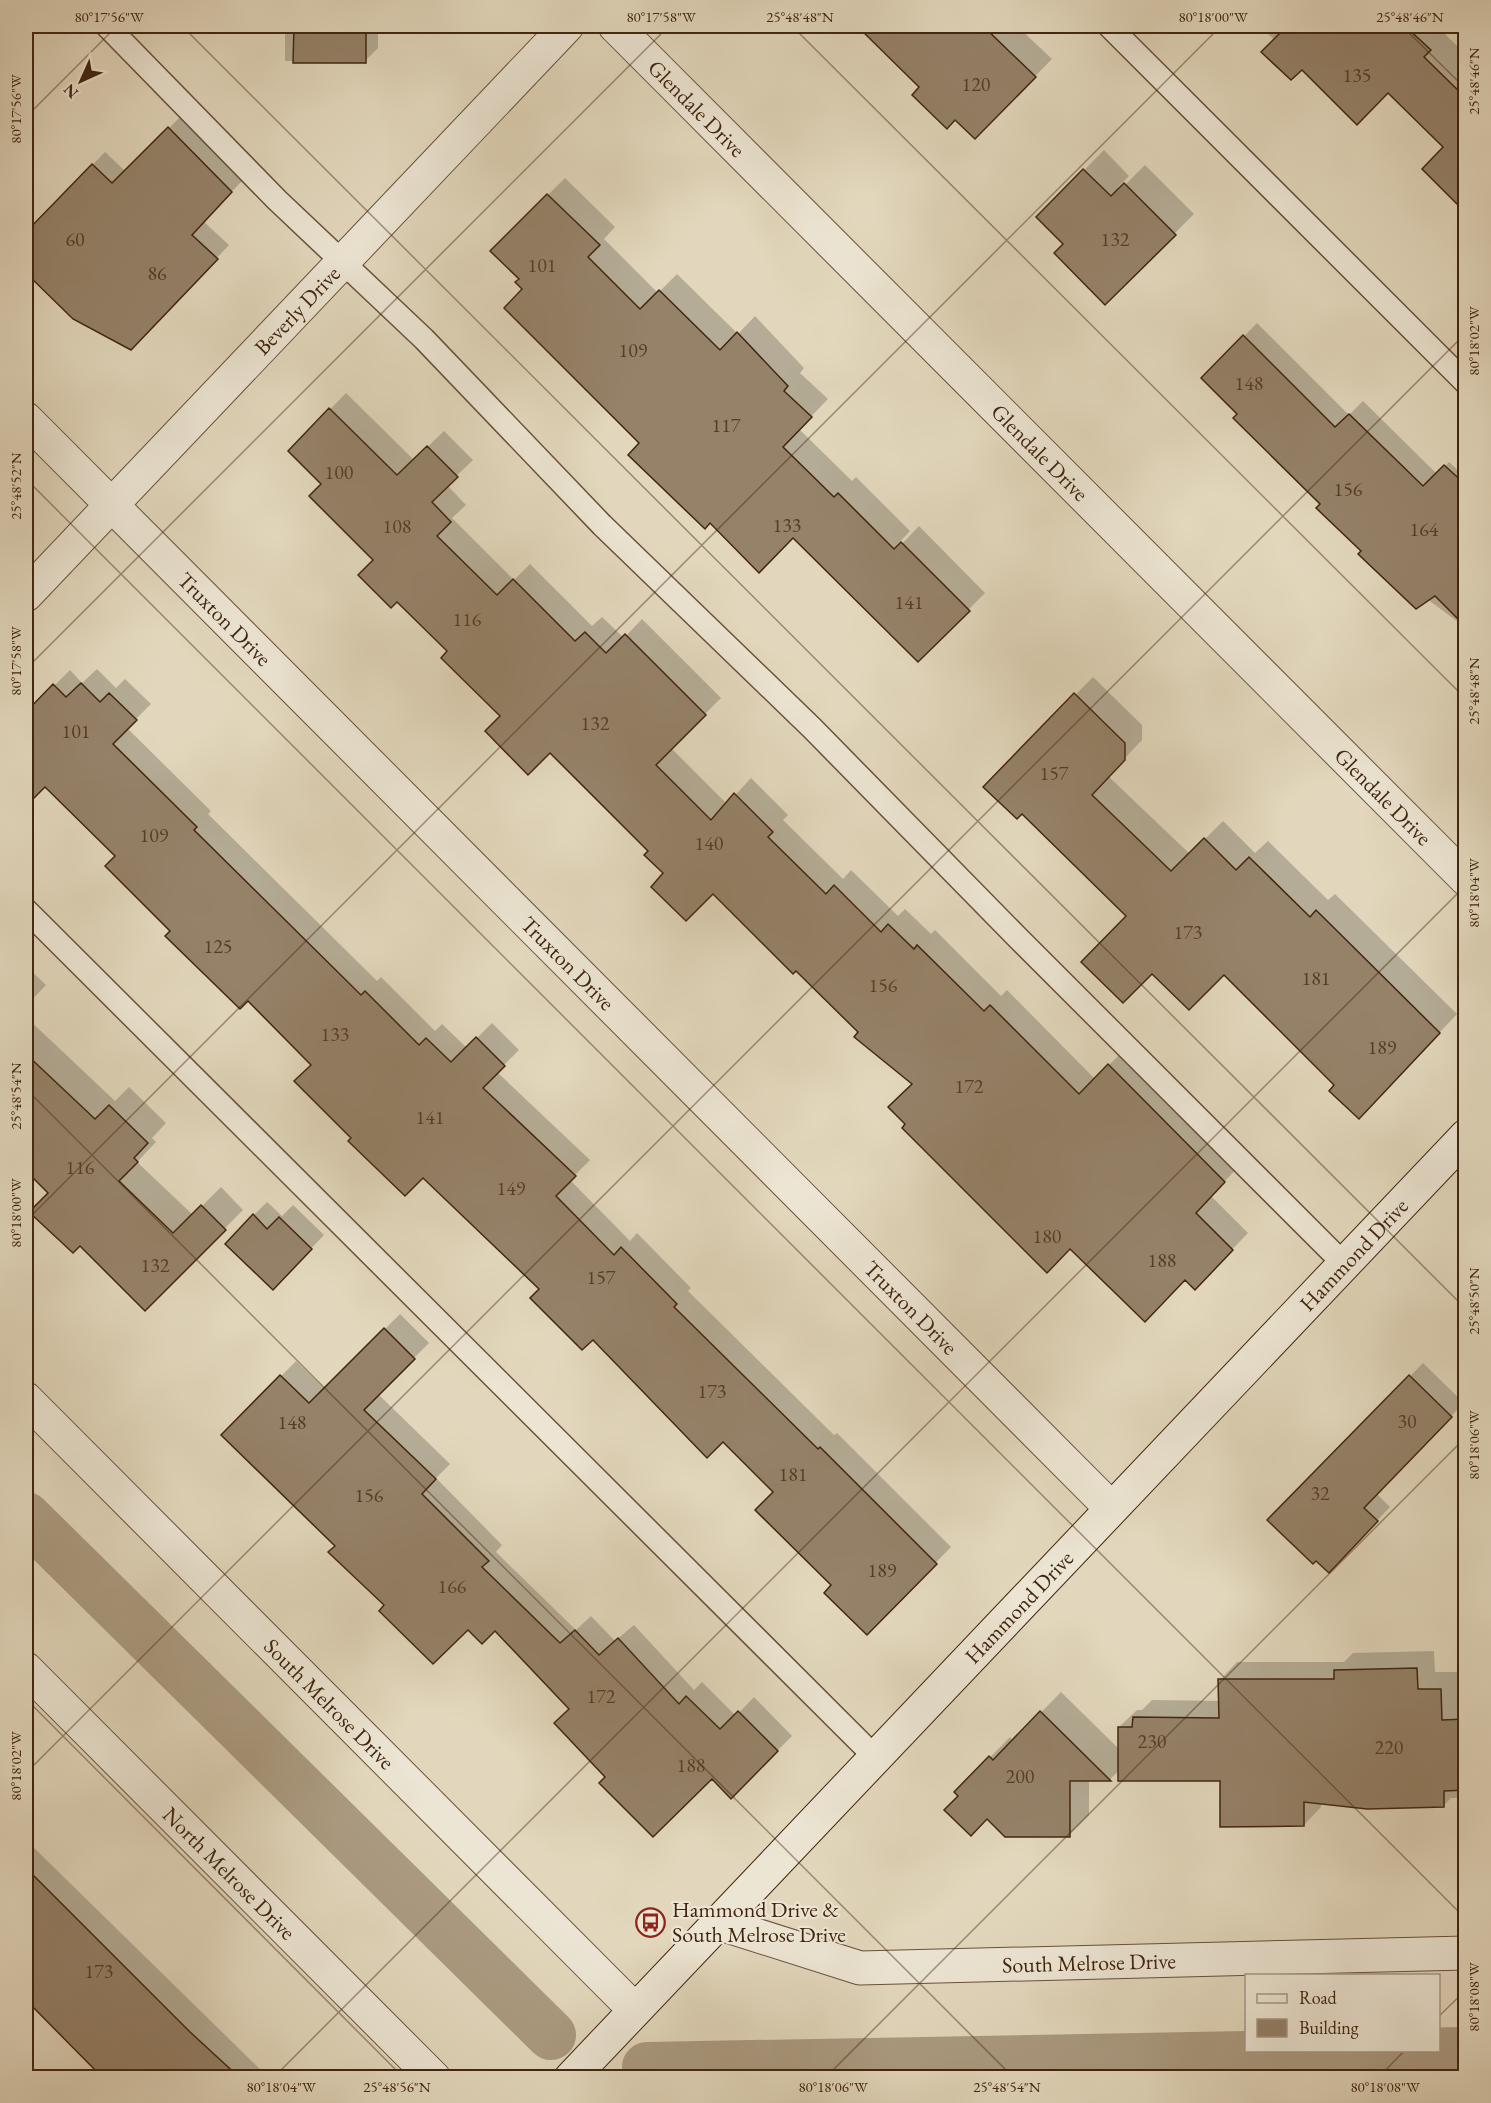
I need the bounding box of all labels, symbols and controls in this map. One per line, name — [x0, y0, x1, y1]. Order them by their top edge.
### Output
text: 80°17'56"W — [74, 7, 144, 26]
text: 80°17'58"W — [626, 7, 696, 26]
text: 25°48'48"N — [766, 7, 834, 26]
text: 80°18'00"W — [1178, 7, 1248, 26]
text: 25°48'46"N — [1376, 7, 1444, 26]
text: 25°48'46"N — [1464, 47, 1483, 115]
north arrow — [51, 51, 111, 111]
street label: Glendale Drive — [642, 53, 752, 164]
house number: 135 — [1343, 62, 1371, 88]
house number: 120 — [962, 71, 991, 97]
text: 80°17'56"W — [6, 74, 25, 144]
text: N — [59, 79, 83, 103]
house number: 60 — [65, 226, 85, 252]
house number: 132 — [1101, 226, 1130, 252]
house number: 101 — [528, 252, 556, 278]
street label: Beverly Drive — [247, 259, 346, 361]
house number: 86 — [147, 260, 167, 286]
text: 80°18'02"W — [1464, 306, 1483, 376]
house number: 109 — [619, 337, 648, 363]
house number: 148 — [1235, 370, 1263, 396]
street label: Glendale Drive — [985, 397, 1096, 508]
house number: 117 — [712, 412, 741, 438]
text: 25°48'52"N — [6, 452, 25, 520]
house number: 100 — [325, 459, 354, 485]
house number: 156 — [1334, 476, 1363, 502]
house number: 133 — [773, 512, 801, 538]
house number: 108 — [383, 513, 411, 539]
house number: 164 — [1410, 516, 1439, 542]
street label: Truxton Drive — [172, 565, 279, 672]
house number: 141 — [895, 589, 923, 615]
house number: 116 — [453, 606, 482, 632]
text: 80°17'58"W — [6, 626, 25, 696]
text: 25°48'48"N — [1464, 657, 1483, 725]
house number: 132 — [581, 710, 610, 736]
house number: 101 — [62, 718, 90, 744]
street label: Glendale Drive — [1328, 741, 1439, 852]
house number: 157 — [1040, 760, 1069, 786]
house number: 109 — [140, 822, 169, 848]
house number: 140 — [695, 830, 724, 856]
text: 80°18'04"W — [1464, 858, 1483, 928]
street label: Truxton Drive — [515, 910, 622, 1017]
house number: 173 — [1174, 919, 1202, 945]
house number: 125 — [204, 933, 232, 959]
house number: 181 — [1302, 965, 1330, 991]
house number: 156 — [869, 972, 898, 998]
house number: 133 — [321, 1021, 349, 1047]
house number: 189 — [1368, 1034, 1397, 1060]
text: 25°48'54"N — [6, 1062, 25, 1130]
house number: 172 — [955, 1073, 984, 1099]
house number: 141 — [416, 1104, 444, 1130]
house number: 116 — [66, 1154, 95, 1180]
house number: 149 — [497, 1175, 526, 1201]
text: 80°18'00"W — [6, 1178, 25, 1248]
street label: Hammond Drive — [1293, 1191, 1415, 1317]
house number: 180 — [1033, 1223, 1062, 1249]
house number: 188 — [1148, 1247, 1176, 1273]
house number: 132 — [141, 1252, 170, 1278]
street label: Truxton Drive — [858, 1254, 965, 1361]
house number: 157 — [587, 1264, 616, 1290]
text: 25°48'50"N — [1464, 1267, 1483, 1335]
house number: 173 — [698, 1378, 726, 1404]
house number: 30 — [1397, 1408, 1417, 1434]
house number: 148 — [278, 1409, 306, 1435]
text: 80°18'06"W — [1464, 1410, 1483, 1480]
house number: 181 — [779, 1461, 807, 1487]
house number: 32 — [1310, 1480, 1330, 1506]
house number: 156 — [355, 1482, 384, 1508]
street label: Hammond Drive — [958, 1544, 1080, 1670]
house number: 189 — [868, 1557, 897, 1583]
house number: 166 — [438, 1573, 467, 1599]
street label: South Melrose Drive — [258, 1632, 402, 1776]
house number: 172 — [587, 1683, 616, 1709]
house number: 230 — [1138, 1728, 1167, 1754]
text: 80°18'02"W — [6, 1731, 25, 1801]
house number: 220 — [1375, 1734, 1404, 1760]
house number: 188 — [677, 1752, 705, 1778]
house number: 200 — [1006, 1763, 1035, 1789]
street label: North Melrose Drive — [157, 1800, 302, 1946]
place label: Hammond Drive & South Melrose Drive — [672, 1895, 846, 1949]
bus stop icon: Hammond Drive & South Melrose Drive — [635, 1906, 667, 1938]
street label: South Melrose Drive — [1002, 1946, 1177, 1979]
house number: 173 — [85, 1958, 113, 1984]
text: 80°18'08"W — [1464, 1962, 1483, 2032]
legend — [1245, 1974, 1440, 2052]
text: Road — [1299, 1986, 1338, 2009]
text: Building — [1299, 2016, 1359, 2039]
text: 80°18'04"W — [246, 2077, 316, 2096]
text: 25°48'56"N — [363, 2077, 431, 2096]
text: 80°18'06"W — [798, 2077, 868, 2096]
text: 25°48'54"N — [973, 2077, 1041, 2096]
text: 80°18'08"W — [1350, 2077, 1420, 2096]

